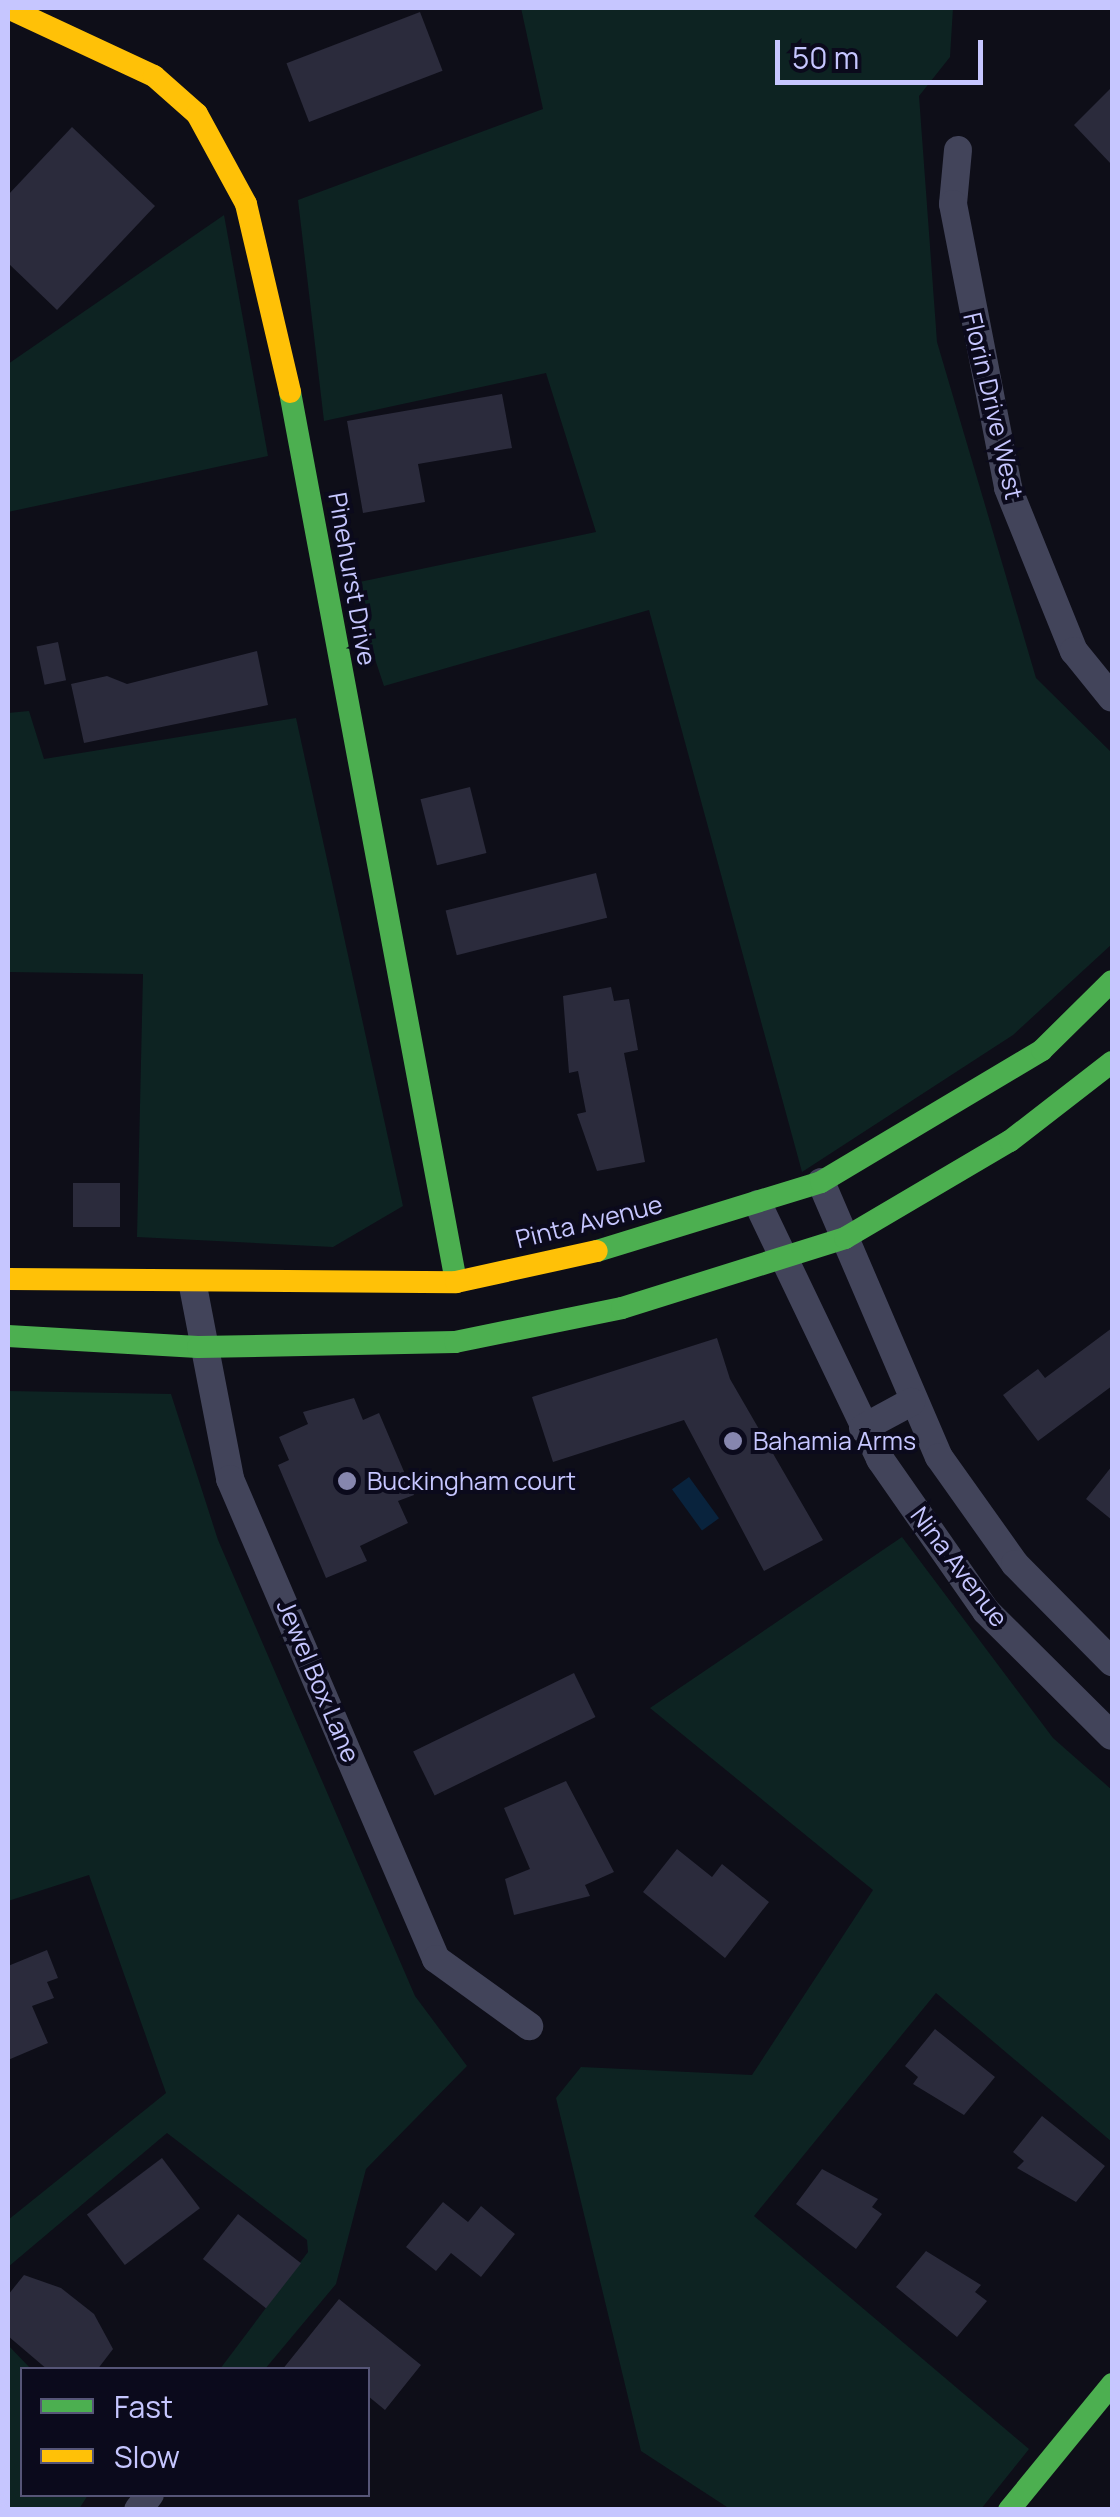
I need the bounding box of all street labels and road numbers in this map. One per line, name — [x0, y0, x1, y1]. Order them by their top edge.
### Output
street label: Florin Drive West — [957, 310, 1029, 502]
street label: Pinehurst Drive — [322, 490, 382, 668]
street label: Pinta Avenue — [512, 1189, 666, 1255]
street label: Nina Avenue — [904, 1501, 1014, 1633]
street label: Jewel Box Lane — [270, 1595, 366, 1767]

